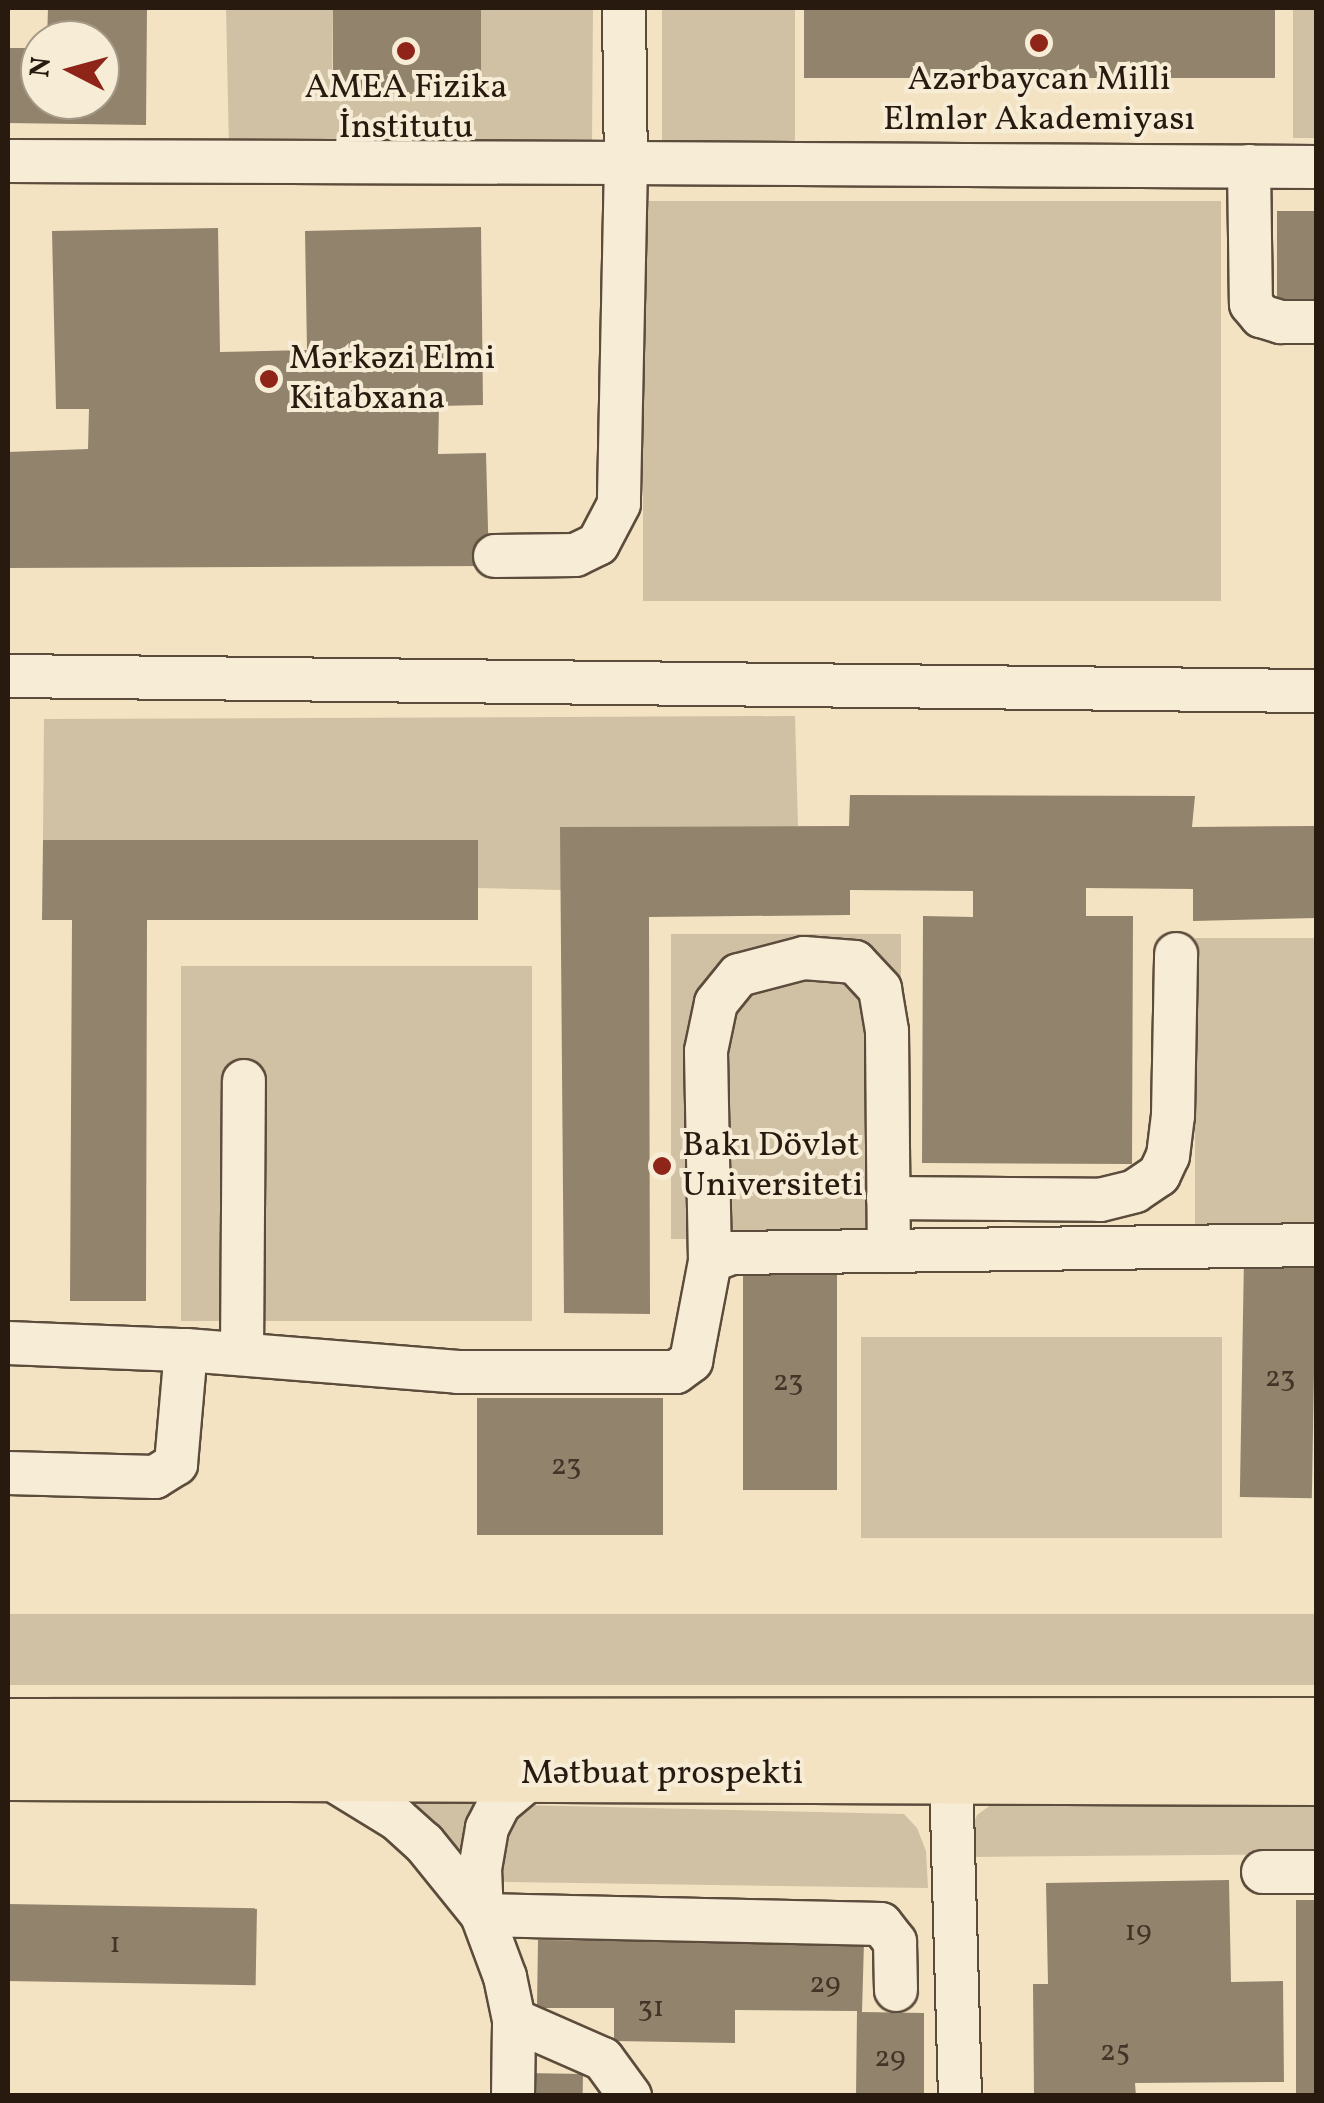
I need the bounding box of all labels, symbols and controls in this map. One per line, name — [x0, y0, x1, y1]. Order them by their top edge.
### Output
north arrow — [20, 20, 120, 120]
marker: Azərbaycan Milli Elmlər Akademiyası — [1028, 32, 1050, 54]
marker: AMEA Fizika İnstitutu — [395, 40, 417, 62]
text: N — [21, 55, 62, 79]
place label: Azərbaycan Milli Elmlər Akademiyası — [883, 59, 1195, 141]
place label: AMEA Fizika İnstitutu — [304, 67, 508, 149]
place label: Mərkəzi Elmi Kitabxana — [289, 338, 495, 420]
marker: Mərkəzi Elmi Kitabxana — [258, 368, 280, 390]
place label: Bakı Dövlət Universiteti — [682, 1125, 863, 1207]
marker: Bakı Dövlət Universiteti — [651, 1155, 673, 1177]
house number: 23 — [1265, 1360, 1295, 1396]
house number: 23 — [773, 1364, 803, 1400]
house number: 23 — [551, 1448, 581, 1484]
street label: Mətbuat prospekti — [521, 1753, 803, 1795]
house number: 19 — [1124, 1914, 1152, 1950]
house number: 1 — [109, 1926, 121, 1962]
house number: 29 — [809, 1966, 841, 2002]
house number: 31 — [637, 1990, 665, 2026]
house number: 25 — [1100, 2034, 1130, 2070]
house number: 29 — [874, 2040, 906, 2076]

